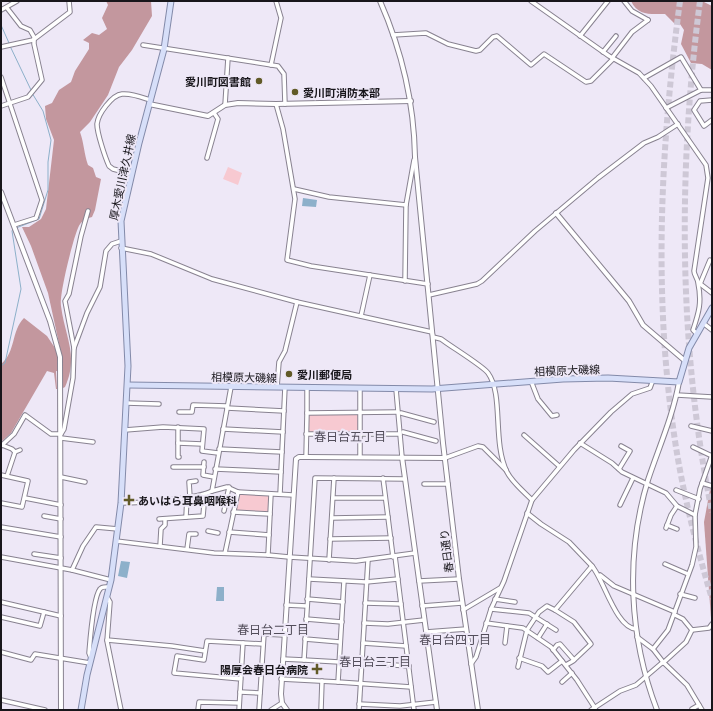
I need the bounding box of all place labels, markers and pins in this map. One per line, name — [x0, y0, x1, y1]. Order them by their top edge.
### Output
place label: 愛川町図書館 — [185, 75, 251, 88]
marker: 愛川町図書館 — [254, 76, 264, 86]
place label: 愛川町消防本部 — [303, 86, 380, 99]
marker: 愛川町消防本部 — [290, 87, 300, 97]
place label: 愛川郵便局 — [297, 368, 352, 381]
marker: 愛川郵便局 — [284, 369, 294, 379]
marker: あいはら耳鼻咽喉科 — [123, 494, 135, 506]
place label: あいはら耳鼻咽喉科 — [138, 494, 237, 507]
place label: 陽厚会春日台病院 — [220, 663, 308, 676]
marker: 陽厚会春日台病院 — [311, 663, 323, 675]

